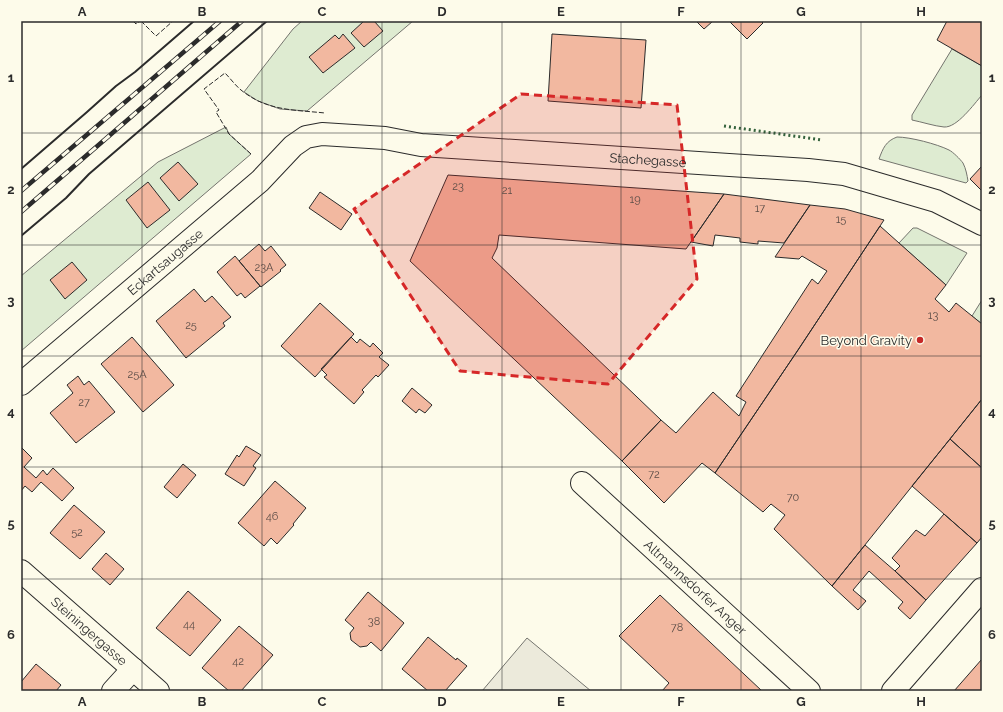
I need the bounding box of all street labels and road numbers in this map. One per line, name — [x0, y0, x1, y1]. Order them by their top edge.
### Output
street label: Stachegasse — [609, 150, 687, 170]
street label: Eckartsaugasse — [125, 226, 206, 298]
street label: Altmannsdorfer Anger — [641, 537, 750, 638]
street label: Steiningergasse — [48, 594, 130, 669]

